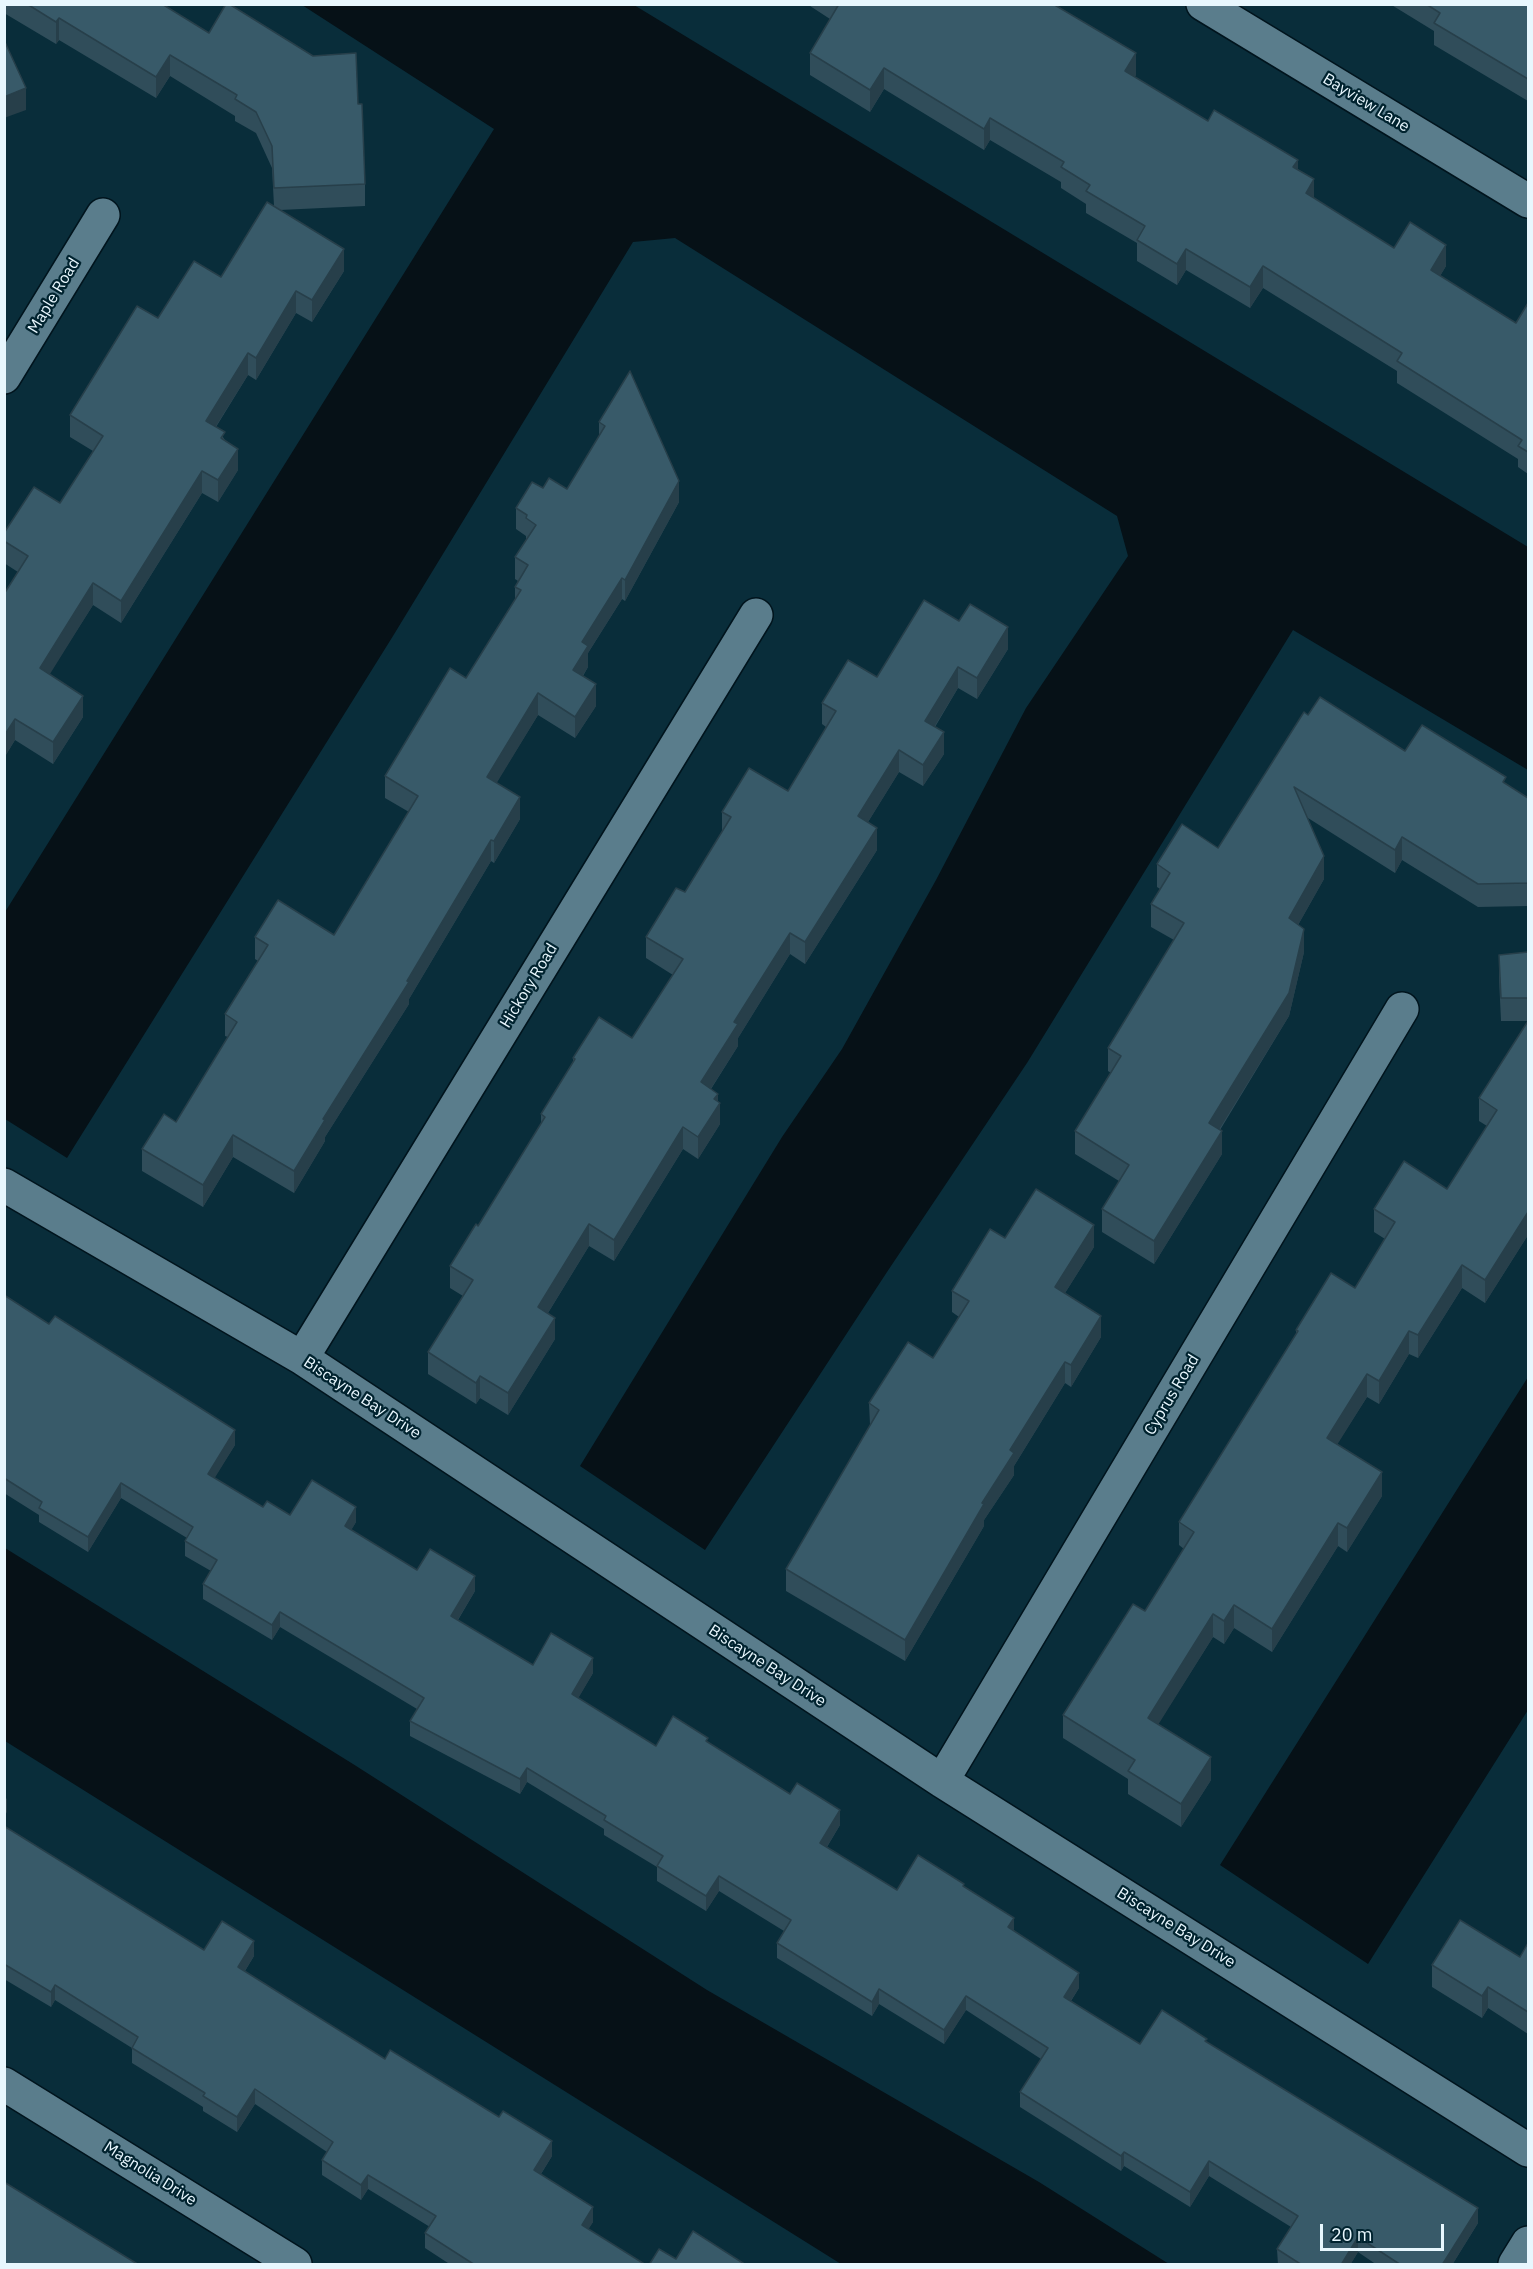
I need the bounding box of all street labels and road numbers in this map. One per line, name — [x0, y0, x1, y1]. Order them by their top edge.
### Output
street label: Bayview Lane — [1319, 70, 1413, 136]
street label: Maple Road — [24, 255, 84, 337]
street label: Hickory Road — [496, 940, 562, 1032]
street label: Cyprus Road — [1140, 1351, 1204, 1439]
street label: Biscayne Bay Drive — [300, 1353, 424, 1443]
street label: Biscayne Bay Drive — [705, 1621, 829, 1711]
street label: Biscayne Bay Drive — [1113, 1884, 1239, 1972]
street label: Magnolia Drive — [100, 2138, 200, 2210]

